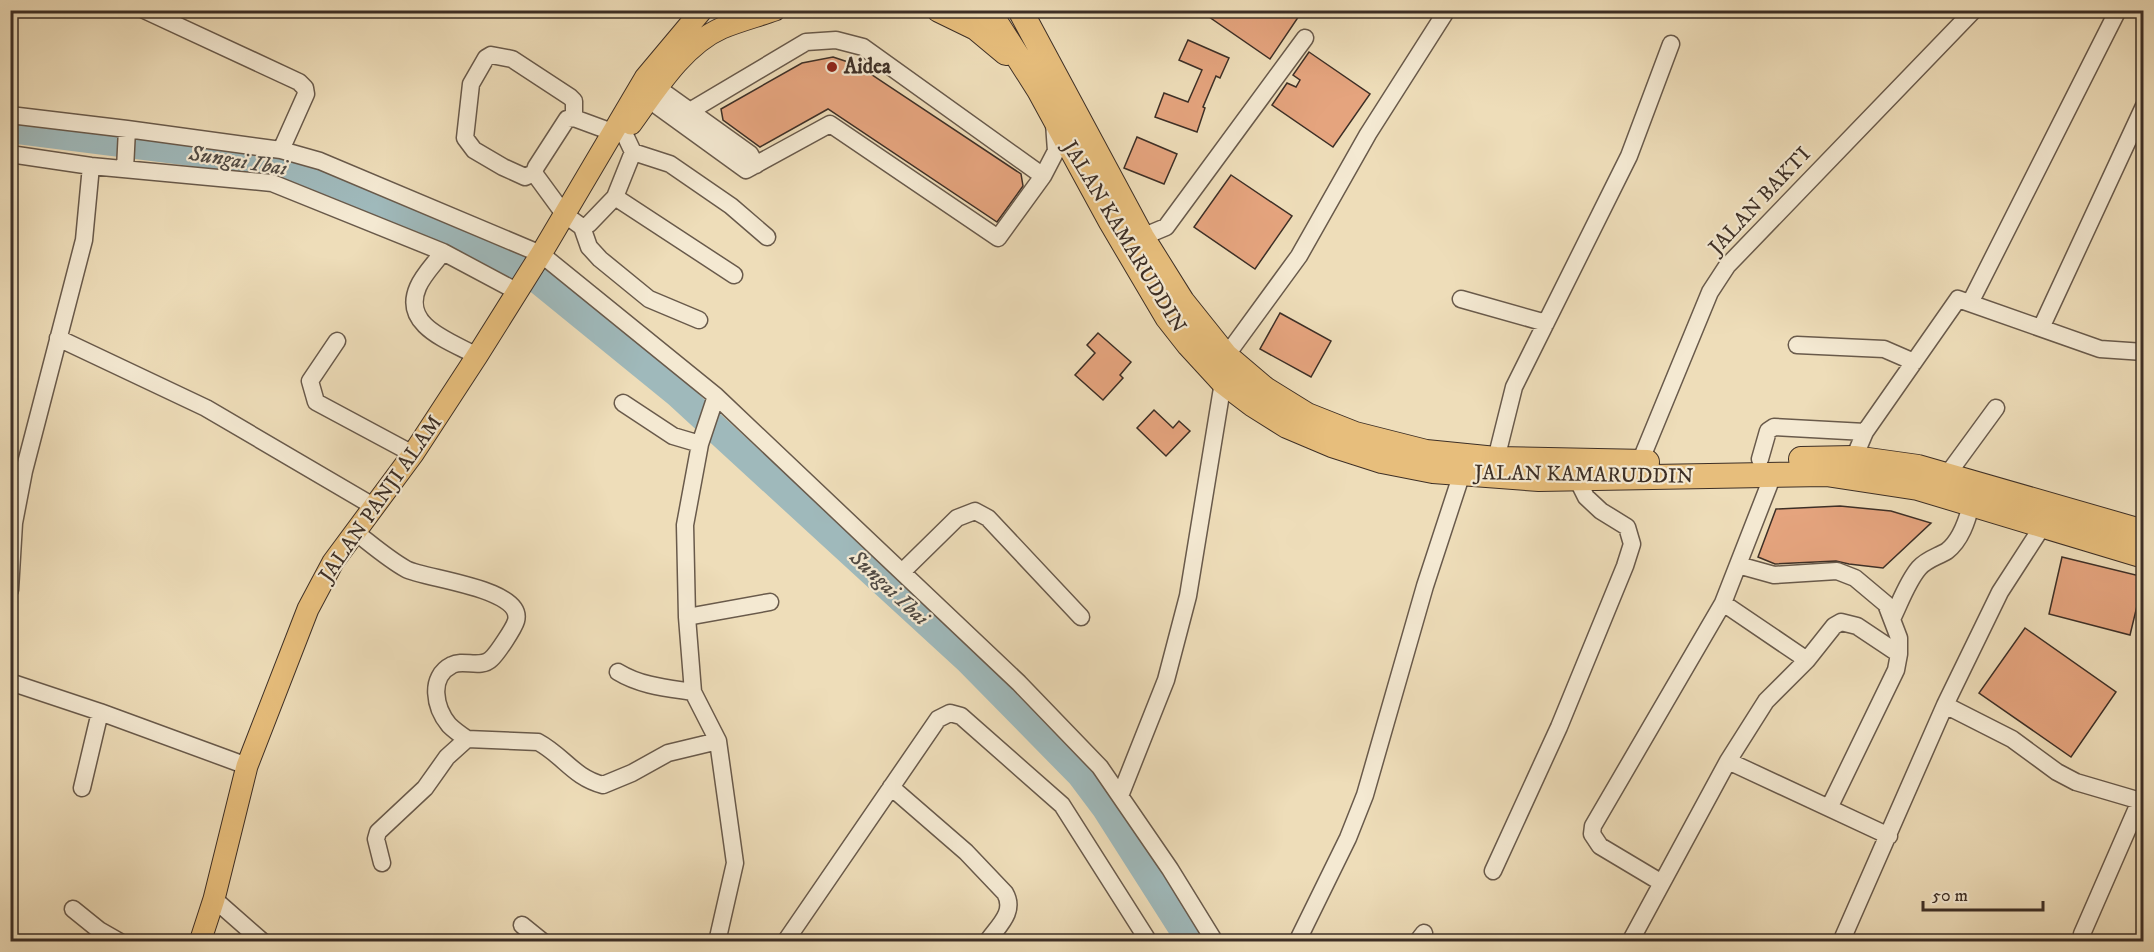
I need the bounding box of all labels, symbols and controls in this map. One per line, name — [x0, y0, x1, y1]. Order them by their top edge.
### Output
place label: Aidea — [843, 54, 892, 80]
marker: Aidea — [825, 60, 839, 74]
street label: JALAN KAMARUDDIN — [1055, 135, 1192, 338]
water label: Sungai Ibai — [186, 140, 290, 182]
street label: JALAN BAKTI — [1702, 142, 1816, 262]
street label: JALAN PANJI ALAM — [313, 411, 448, 589]
street label: JALAN KAMARUDDIN — [1472, 460, 1694, 490]
water label: Sungai Ibai — [843, 544, 935, 632]
scale bar — [1923, 874, 2043, 912]
text: 50 m — [1932, 885, 1968, 907]

